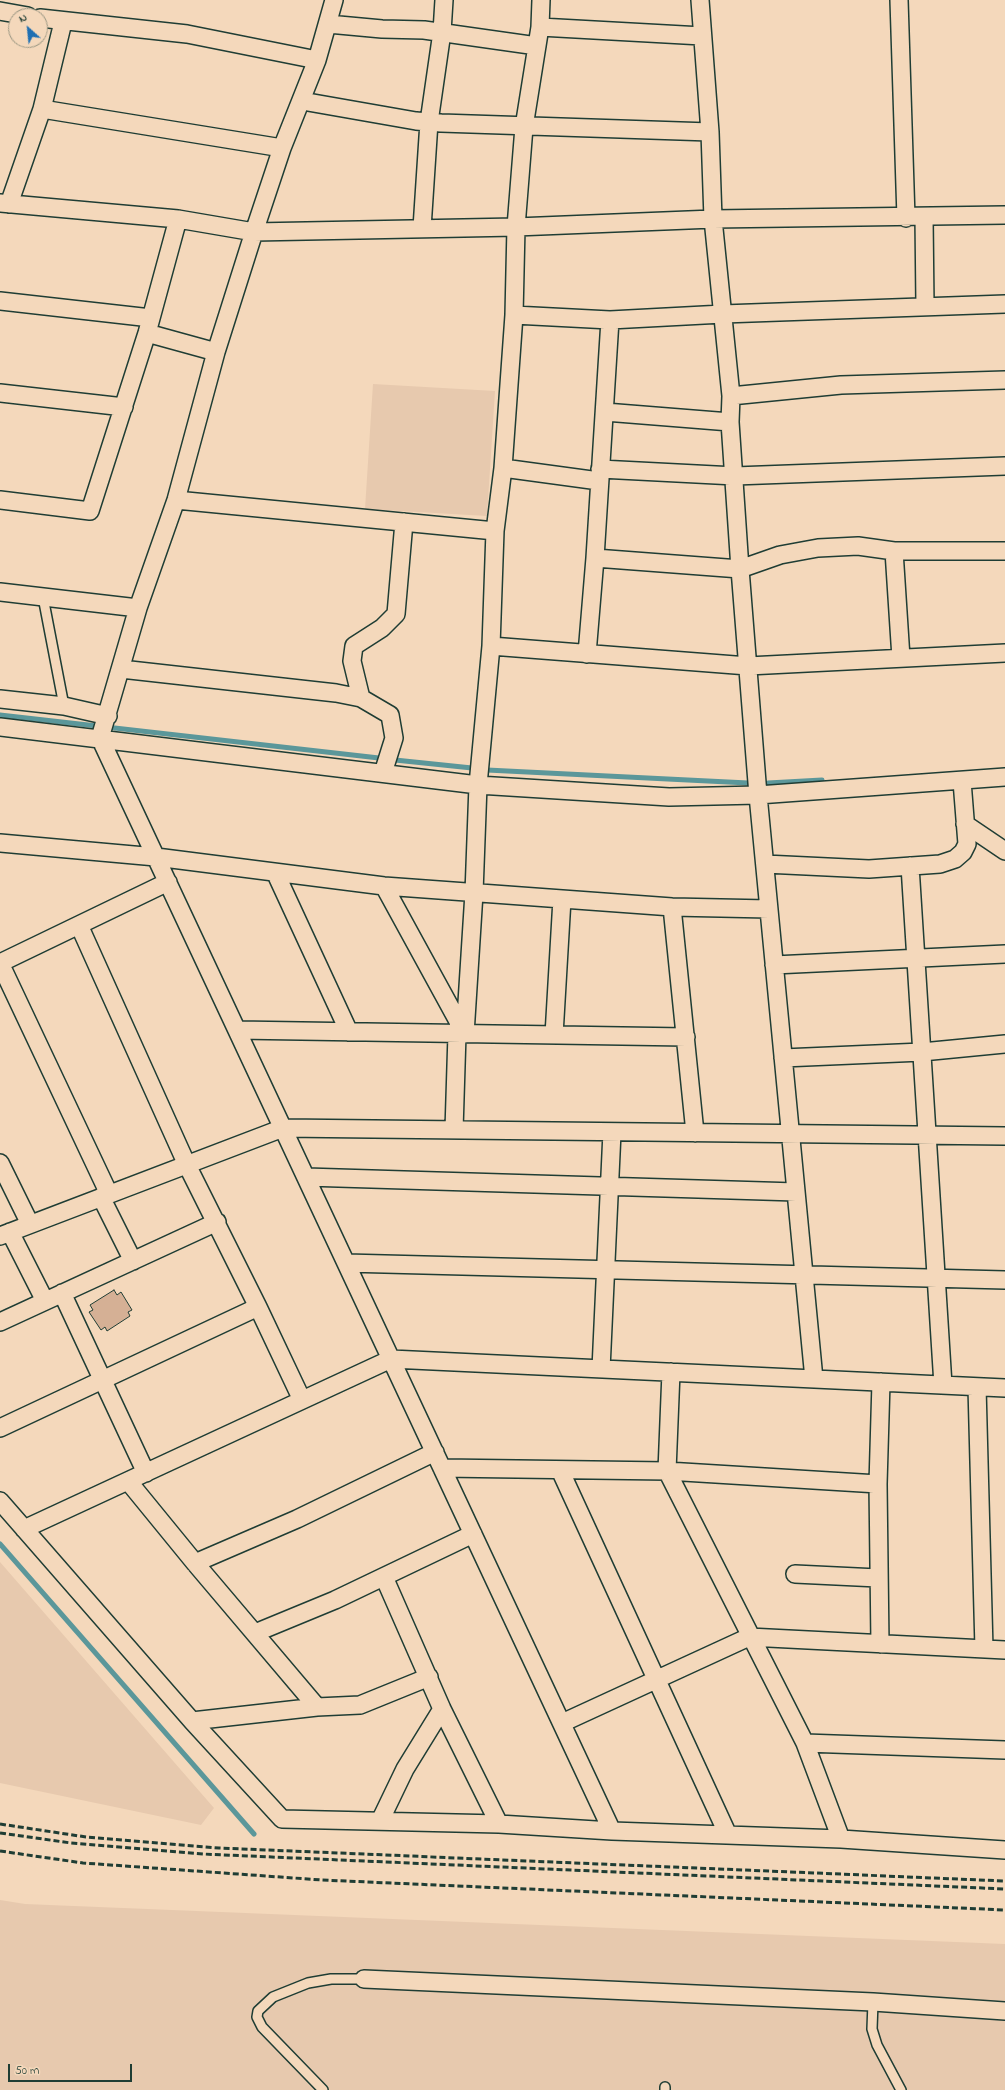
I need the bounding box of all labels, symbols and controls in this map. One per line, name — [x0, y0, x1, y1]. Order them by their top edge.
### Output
north arrow — [8, 8, 48, 48]
text: N — [16, 9, 30, 27]
scale bar — [10, 2056, 134, 2082]
text: 50 m — [15, 2062, 39, 2080]

